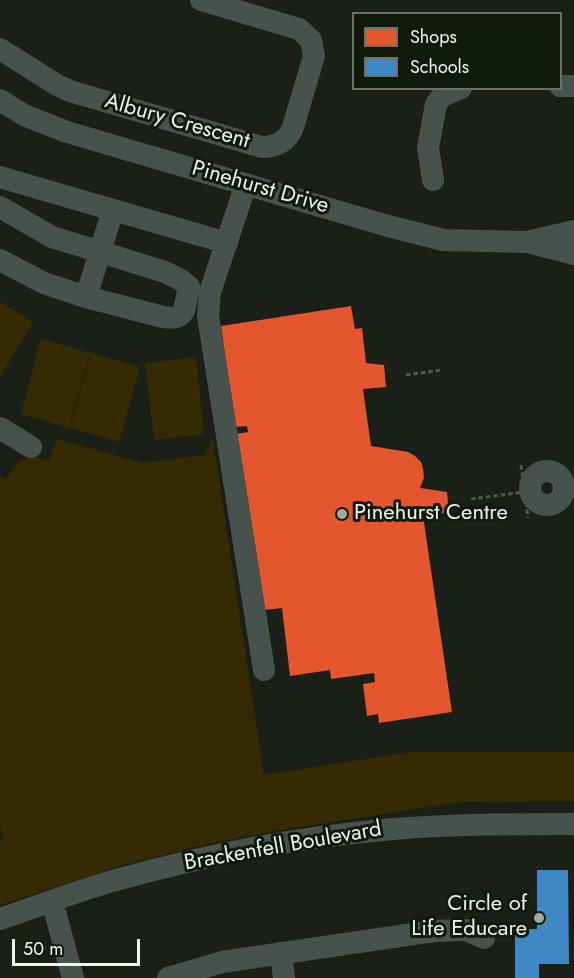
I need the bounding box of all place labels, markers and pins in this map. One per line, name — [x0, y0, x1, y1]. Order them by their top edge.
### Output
place label: Pinehurst Centre — [354, 501, 508, 527]
marker: Pinehurst Centre — [335, 507, 349, 521]
place label: Circle of Life Educare — [411, 892, 527, 944]
marker: Circle of Life Educare — [532, 911, 546, 925]

